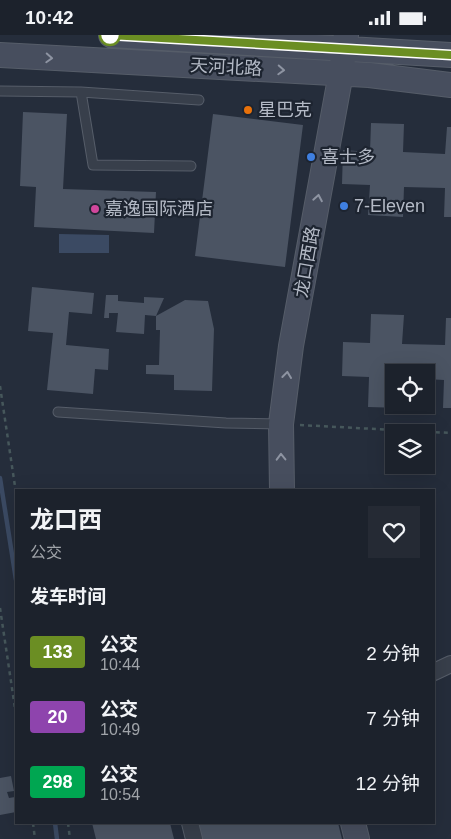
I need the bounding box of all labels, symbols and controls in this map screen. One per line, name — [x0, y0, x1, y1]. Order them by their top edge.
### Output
text: 10:42 — [25, 7, 74, 28]
unlabelled marker — [99, 24, 121, 46]
one-way arrow — [45, 52, 53, 63]
street label: 天河北路 — [190, 55, 262, 79]
one-way arrow — [277, 64, 285, 75]
place label: 星巴克 — [258, 100, 312, 120]
marker: 星巴克 — [242, 104, 254, 116]
place label: 喜士多 — [321, 147, 375, 167]
marker: 喜士多 — [305, 151, 317, 163]
one-way arrow — [313, 194, 323, 202]
place label: 7-Eleven — [354, 196, 425, 216]
place label: 嘉逸国际酒店 — [105, 199, 213, 219]
marker: 7-Eleven — [338, 200, 350, 212]
marker: 嘉逸国际酒店 — [89, 203, 101, 215]
street label: 龙口西路 — [291, 225, 323, 299]
map controls — [385, 364, 435, 474]
button: locate — [385, 364, 435, 414]
one-way arrow — [281, 371, 292, 379]
button: layers — [385, 424, 435, 474]
one-way arrow — [276, 453, 287, 461]
text: 龙口西 — [30, 506, 102, 533]
button: heart — [368, 506, 420, 558]
text: 公交 — [30, 544, 62, 561]
text: 发车时间 — [30, 586, 106, 607]
text: 公交 — [100, 634, 138, 655]
text: 133 — [42, 642, 73, 662]
text: 2 分钟 — [366, 643, 420, 664]
text: 10:44 — [100, 656, 140, 673]
text: 公交 — [100, 699, 138, 720]
text: 20 — [47, 707, 68, 727]
text: 7 分钟 — [366, 708, 420, 729]
text: 10:49 — [100, 721, 140, 738]
text: 公交 — [100, 764, 138, 785]
text: 298 — [42, 772, 73, 792]
text: 12 分钟 — [356, 773, 420, 794]
text: 10:54 — [100, 786, 140, 803]

